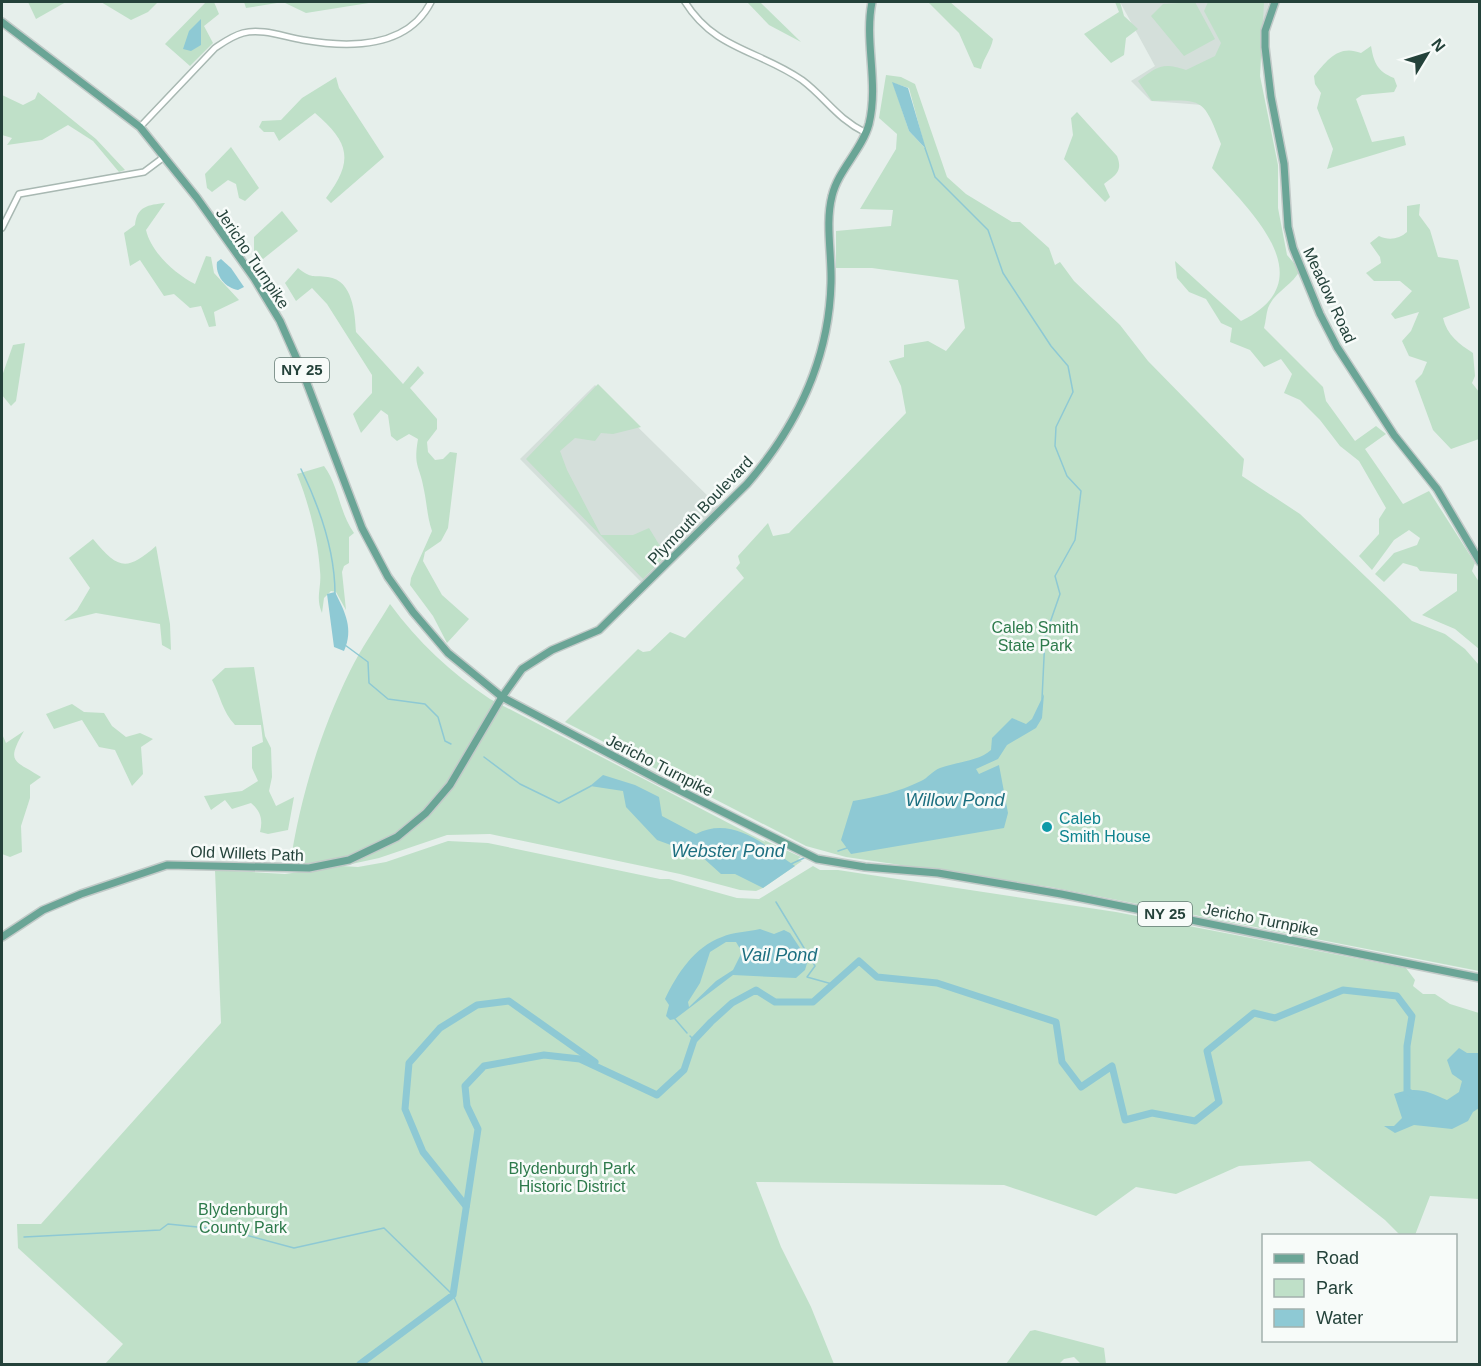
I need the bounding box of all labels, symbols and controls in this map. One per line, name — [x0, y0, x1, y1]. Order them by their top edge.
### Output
north arrow — [1397, 24, 1457, 84]
text: N — [1428, 35, 1449, 55]
street label: Jericho Turnpike — [213, 205, 293, 312]
street label: Meadow Road — [1300, 245, 1359, 346]
road number: NY 25 — [275, 358, 329, 382]
street label: Plymouth Boulevard — [645, 453, 756, 568]
park label: Caleb Smith State Park — [991, 619, 1079, 654]
street label: Jericho Turnpike — [604, 731, 716, 800]
water label: Willow Pond — [906, 790, 1005, 810]
place label: Caleb Smith House — [1059, 810, 1151, 845]
marker: Caleb Smith House — [1040, 820, 1054, 834]
water label: Webster Pond — [671, 841, 786, 861]
street label: Old Willets Path — [190, 843, 304, 864]
street label: Jericho Turnpike — [1202, 900, 1320, 939]
road number: NY 25 — [1138, 902, 1192, 926]
water label: Vail Pond — [741, 945, 818, 965]
park label: Blydenburgh Park Historic District — [508, 1160, 637, 1195]
park label: Blydenburgh County Park — [198, 1201, 288, 1236]
legend — [1262, 1234, 1457, 1342]
text: Road — [1316, 1248, 1359, 1268]
text: Park — [1316, 1278, 1354, 1298]
text: Water — [1316, 1308, 1363, 1328]

